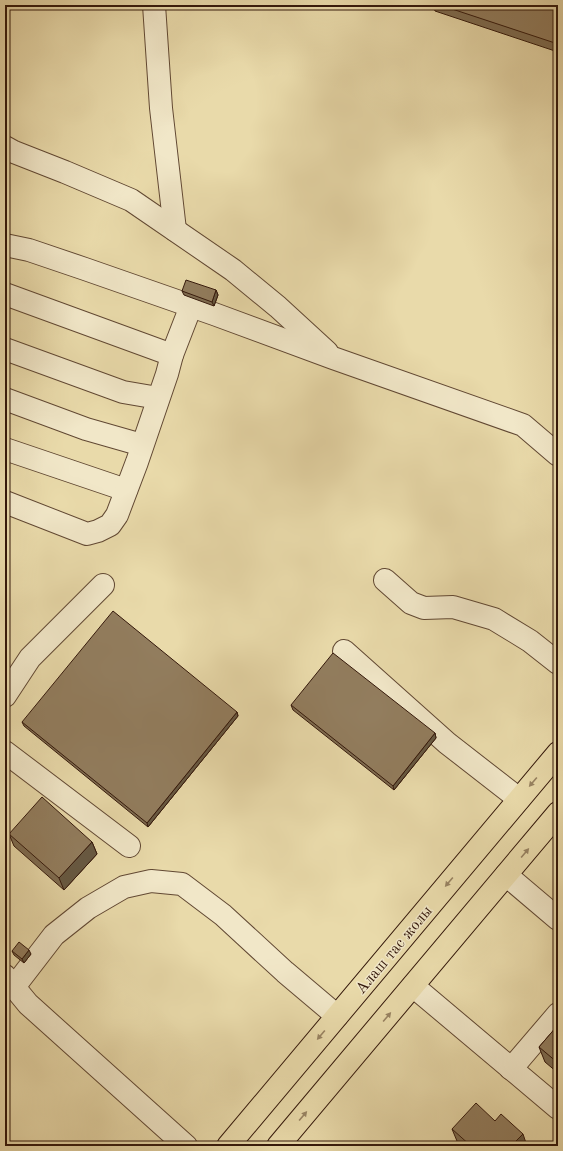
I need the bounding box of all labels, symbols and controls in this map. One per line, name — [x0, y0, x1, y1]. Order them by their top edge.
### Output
one-way arrow — [529, 777, 537, 788]
one-way arrow — [520, 848, 529, 859]
one-way arrow — [445, 877, 454, 887]
street label: Алаш тас жолы — [353, 903, 436, 997]
one-way arrow — [382, 1011, 391, 1022]
one-way arrow — [316, 1030, 325, 1041]
one-way arrow — [298, 1111, 307, 1122]

